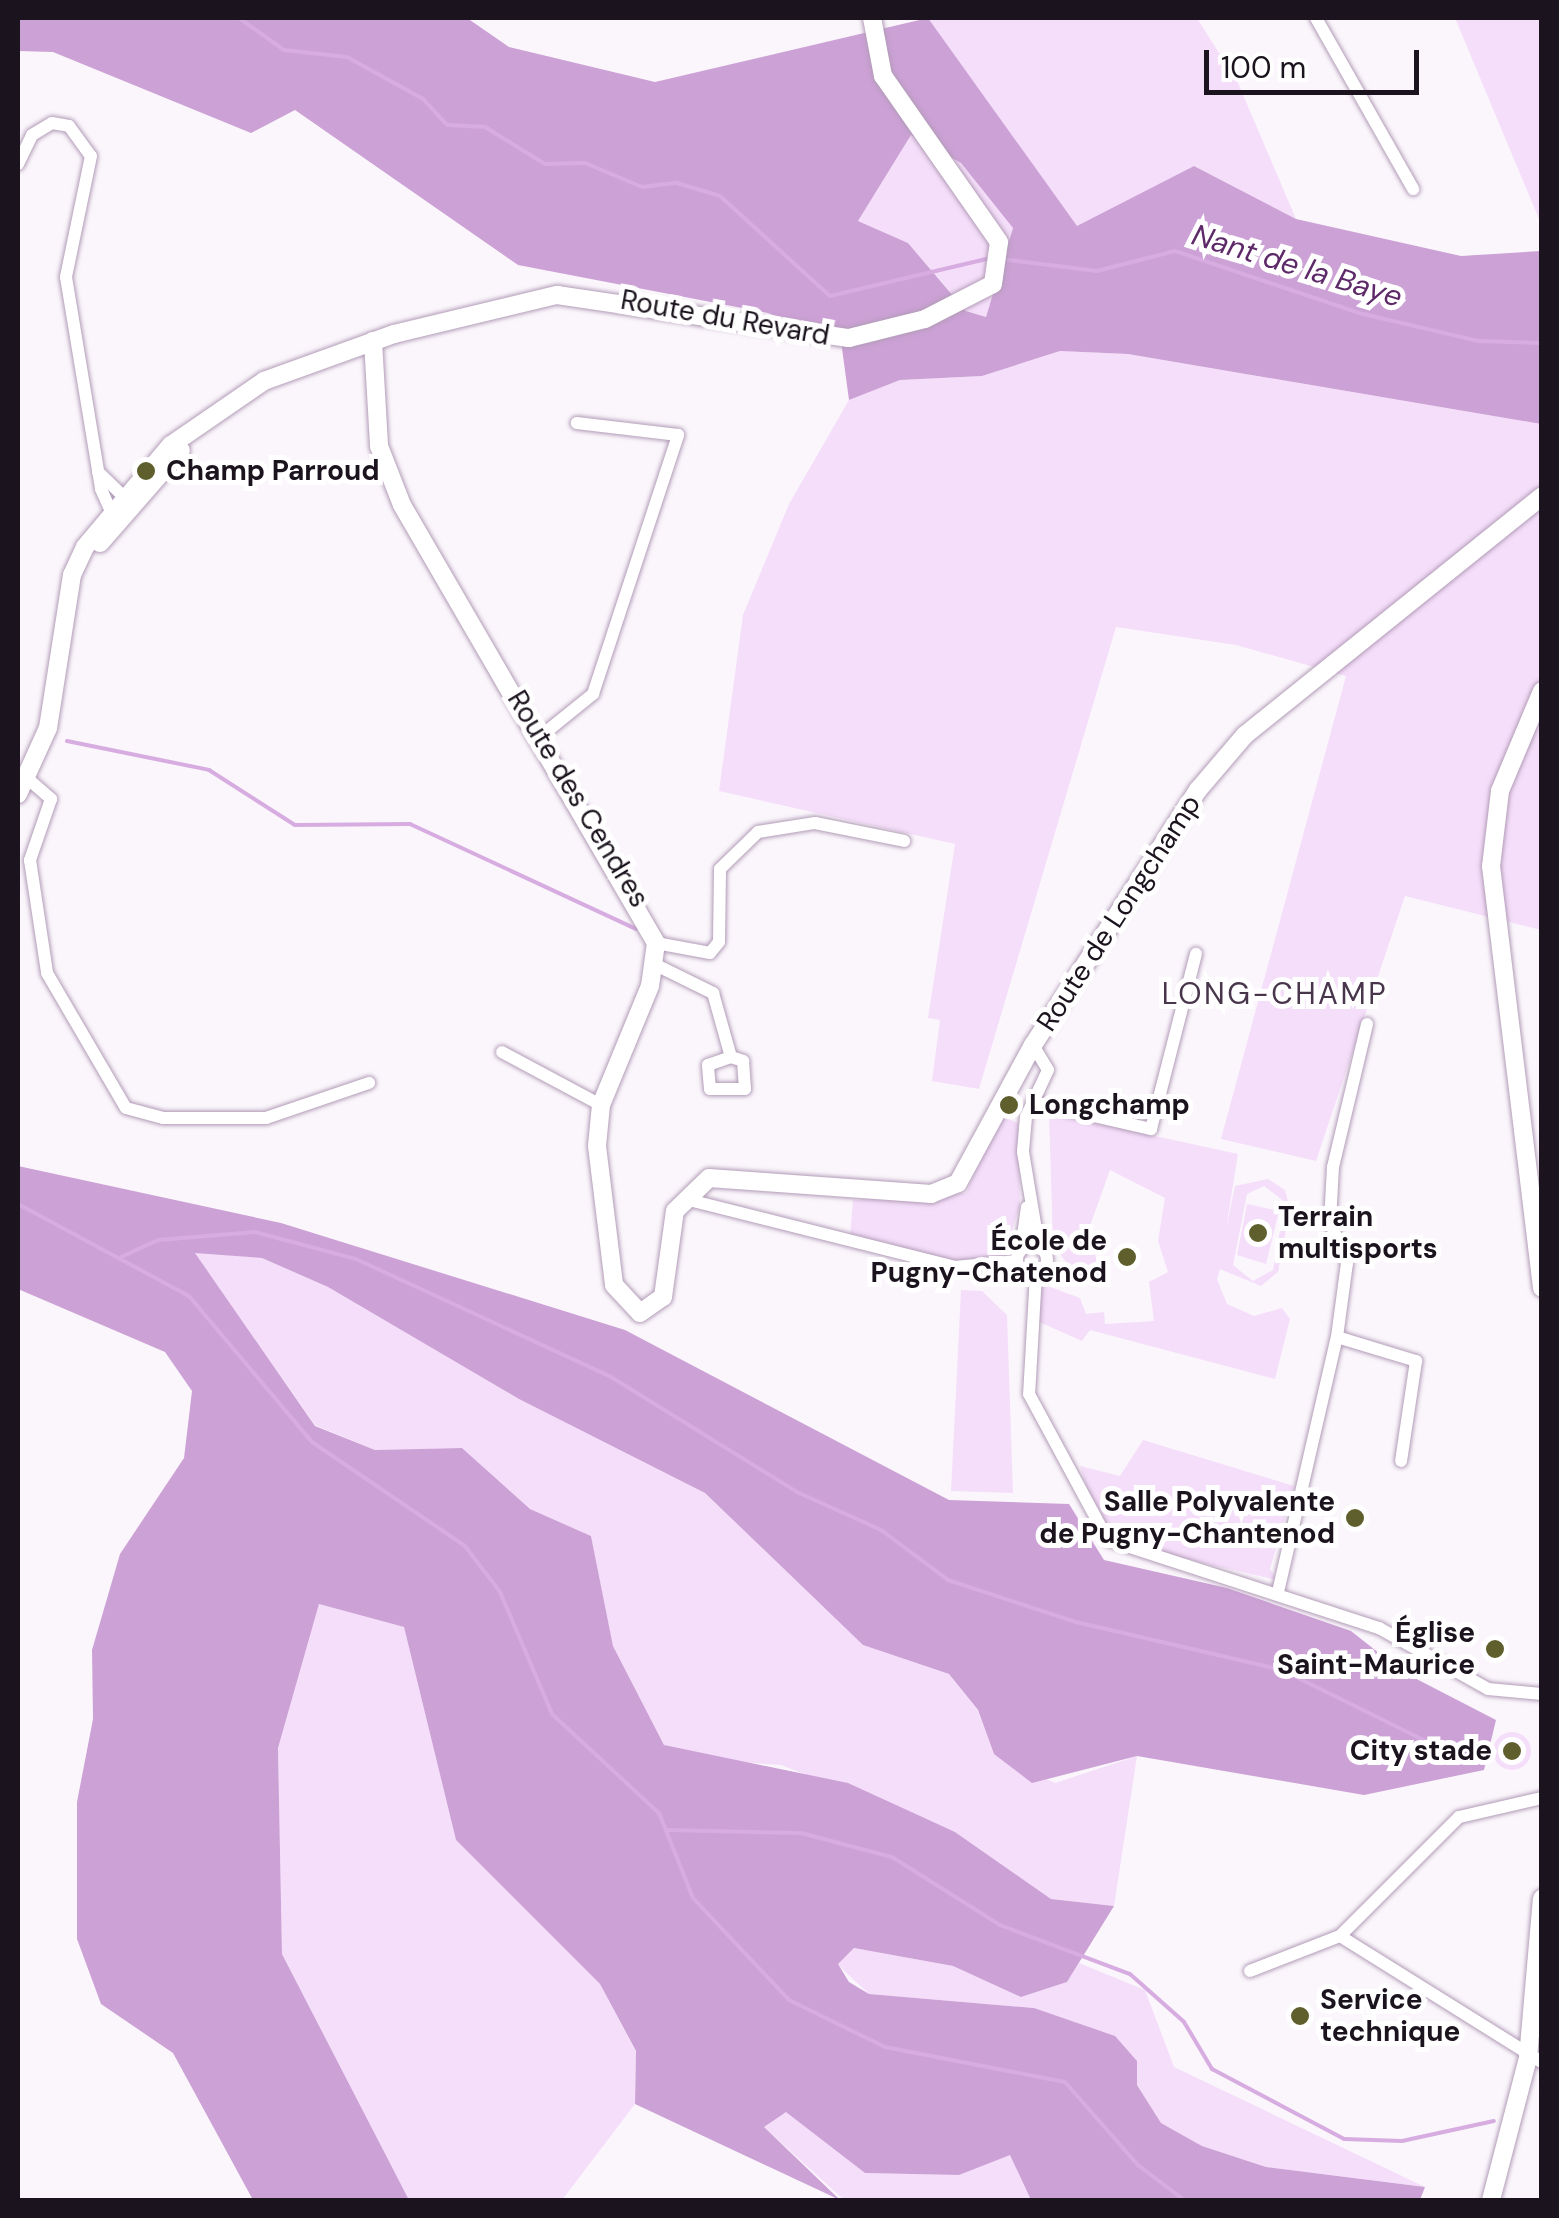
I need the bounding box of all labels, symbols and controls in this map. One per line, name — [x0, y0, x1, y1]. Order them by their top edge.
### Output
scale bar — [1209, 30, 1424, 92]
text: 100 m — [1221, 48, 1306, 87]
water label: Nant de la Baye — [1188, 217, 1406, 315]
street label: Route du Revard — [618, 283, 832, 353]
place label: Champ Parroud — [166, 454, 380, 488]
marker: Champ Parroud — [135, 460, 157, 482]
street label: Route des Cendres — [500, 685, 656, 913]
street label: Route de Longchamp — [1030, 789, 1208, 1037]
district label: LONG-CHAMP — [1162, 976, 1388, 1012]
place label: Longchamp — [1029, 1088, 1190, 1122]
marker: Longchamp — [998, 1094, 1020, 1116]
place label: Terrain multisports — [1278, 1200, 1438, 1266]
marker: Terrain multisports — [1247, 1222, 1269, 1244]
place label: École de Pugny-Chatenod — [871, 1224, 1107, 1290]
marker: École de Pugny-Chatenod — [1116, 1246, 1138, 1268]
place label: Salle Polyvalente de Pugny-Chantenod — [1039, 1485, 1335, 1551]
marker: Salle Polyvalente de Pugny-Chantenod — [1344, 1507, 1366, 1529]
place label: Église Saint-Maurice — [1277, 1616, 1475, 1682]
marker: Église Saint-Maurice — [1484, 1638, 1506, 1660]
place label: City stade — [1350, 1734, 1492, 1768]
marker: City stade — [1501, 1740, 1523, 1762]
place label: Service technique — [1320, 1983, 1460, 2049]
marker: Service technique — [1289, 2005, 1311, 2027]

